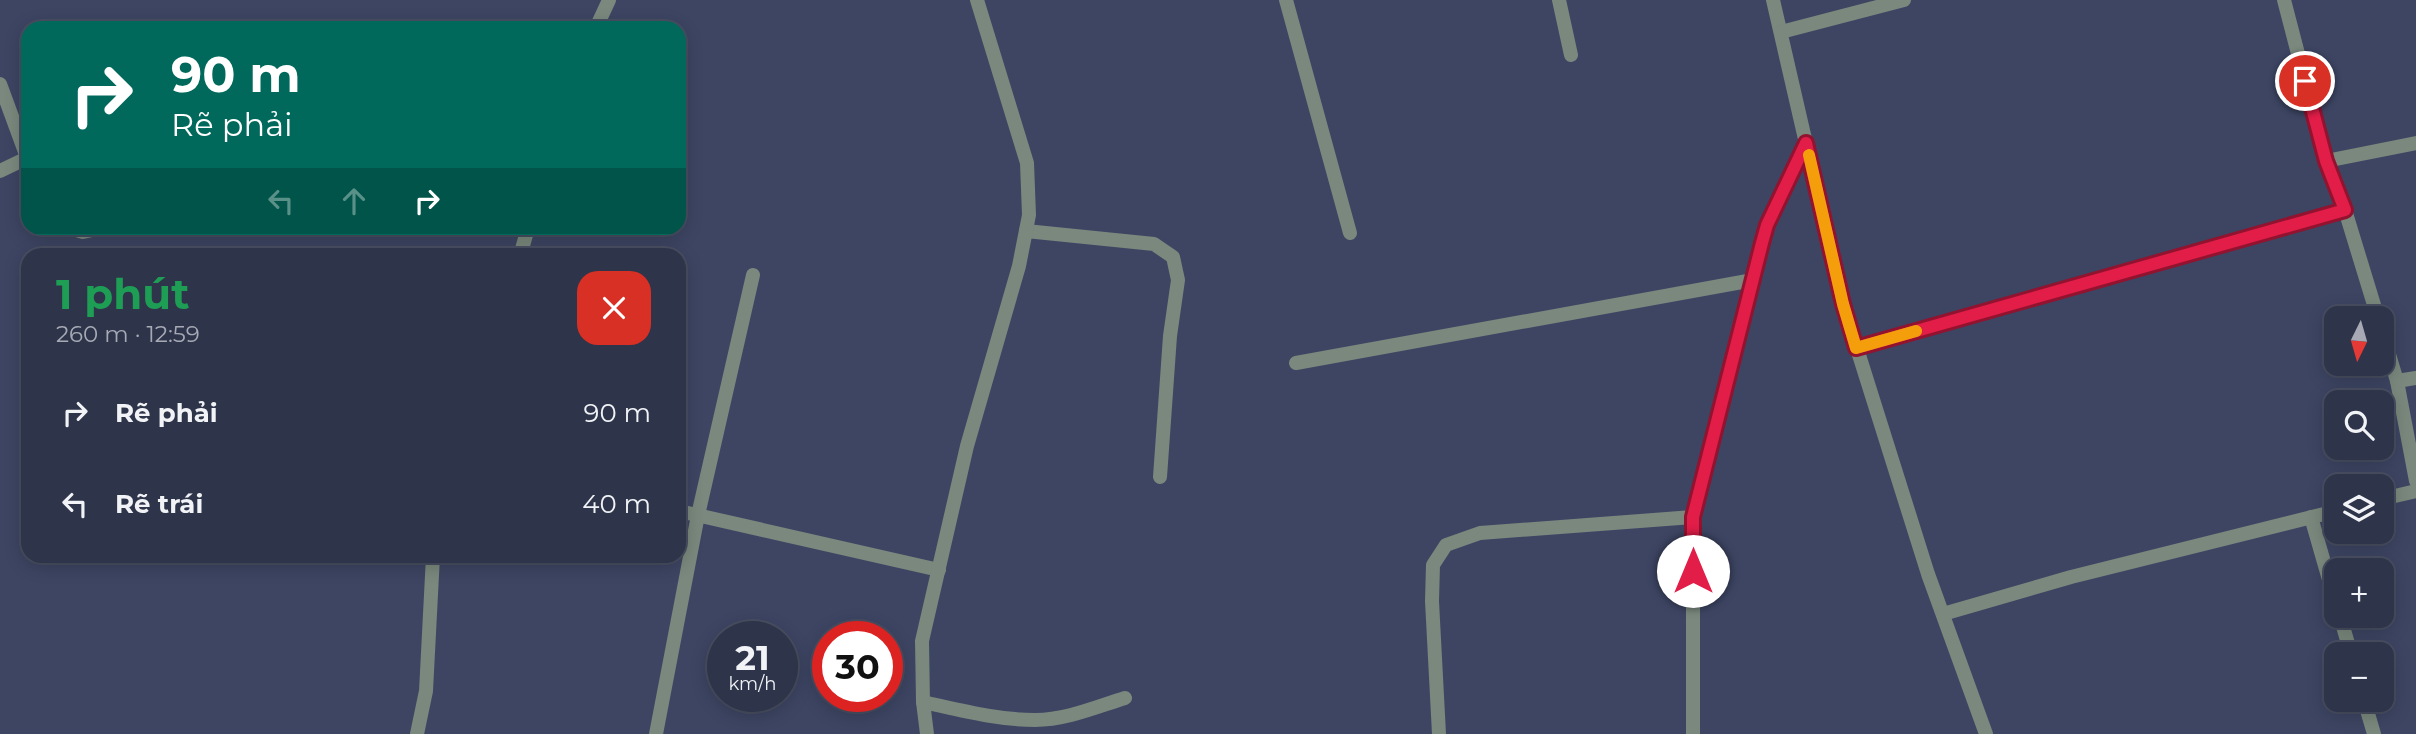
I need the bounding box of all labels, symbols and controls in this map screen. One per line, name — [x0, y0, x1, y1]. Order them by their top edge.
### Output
text: 90 m — [171, 45, 301, 104]
icon: right — [56, 49, 147, 140]
pin — [2275, 51, 2335, 111]
icon: arrive — [2286, 62, 2324, 100]
text: Rẽ phải — [171, 105, 293, 144]
icon: left — [262, 182, 300, 220]
icon: ahead — [335, 182, 373, 220]
icon: right — [408, 182, 446, 220]
text: 1 phút — [56, 268, 189, 320]
button: close — [577, 271, 651, 345]
north arrow — [2324, 306, 2394, 376]
map controls — [2324, 306, 2394, 712]
text: 260 m · 12:59 — [56, 320, 200, 348]
button: search — [2324, 390, 2394, 460]
icon: right — [56, 394, 94, 432]
text: Rẽ phải — [115, 397, 218, 429]
text: 90 m — [584, 397, 651, 429]
button: layers — [2324, 474, 2394, 544]
icon: left — [56, 485, 94, 523]
text: Rẽ trái — [115, 488, 203, 520]
text: 40 m — [582, 488, 651, 520]
position arrow — [1656, 534, 1730, 608]
button: + — [2324, 558, 2394, 628]
speed limit sign: 30 — [812, 621, 903, 712]
text: 21 — [735, 636, 770, 679]
button: − — [2324, 642, 2394, 712]
text: km/h — [728, 673, 777, 695]

